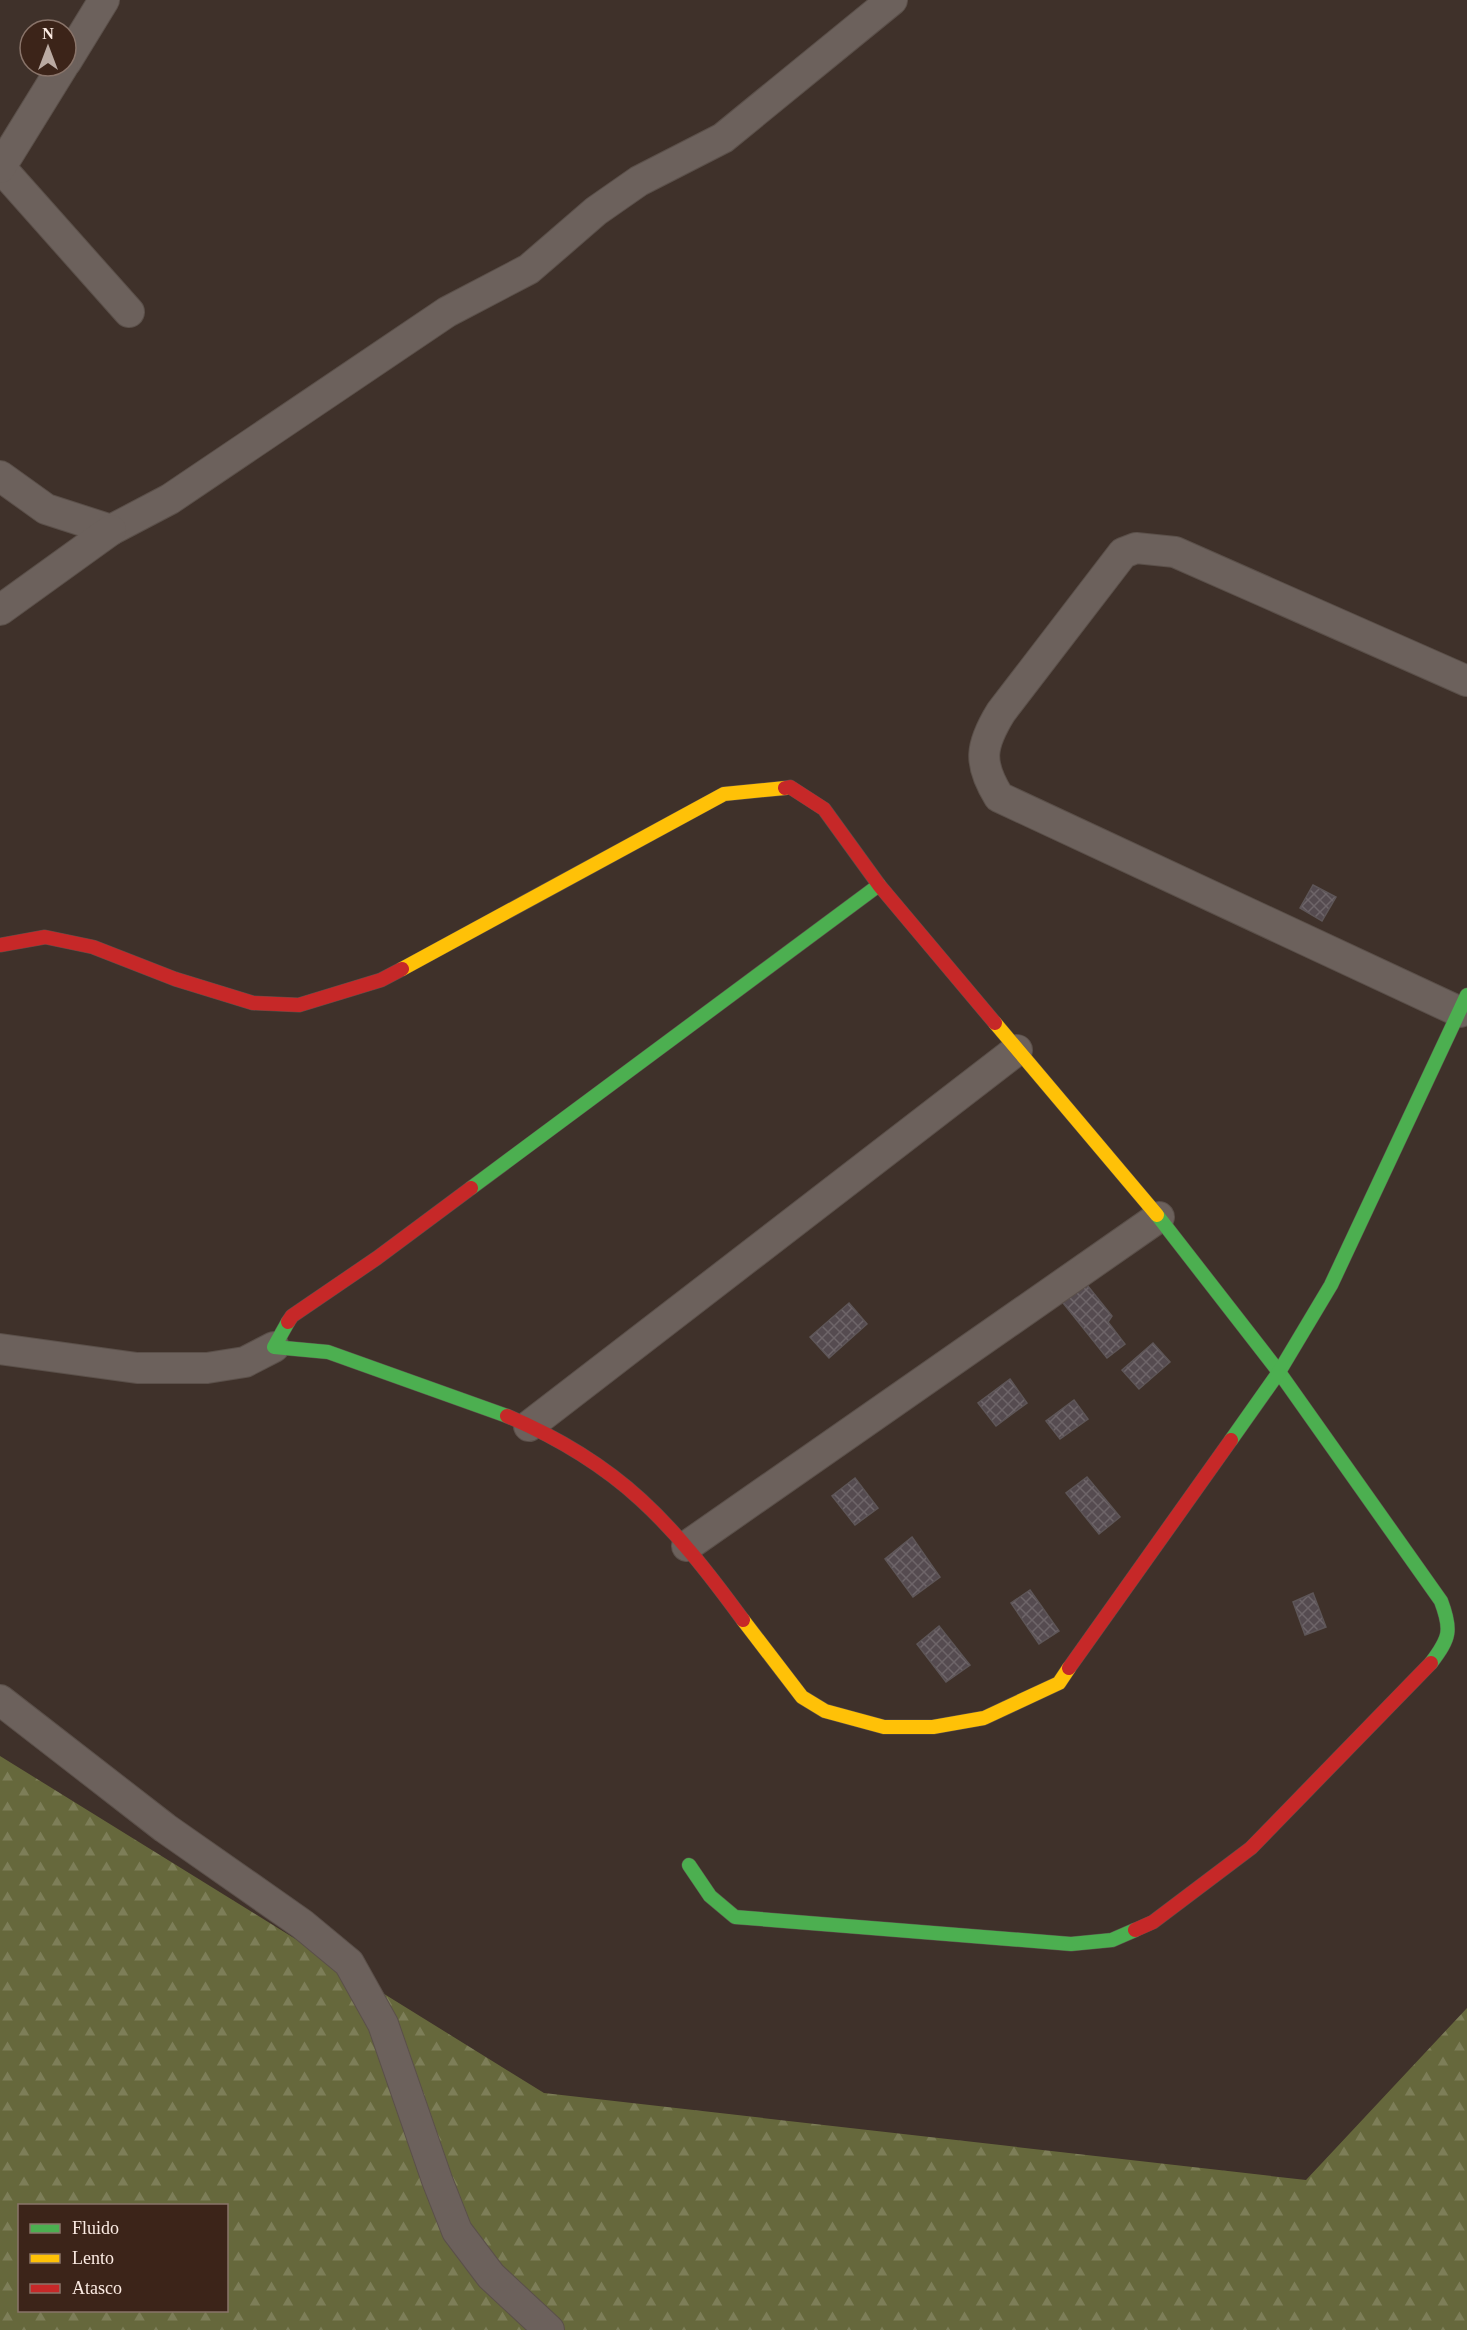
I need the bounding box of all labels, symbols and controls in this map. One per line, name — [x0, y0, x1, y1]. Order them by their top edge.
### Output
north arrow — [18, 18, 78, 78]
text: N — [42, 25, 54, 42]
legend — [18, 2204, 228, 2312]
text: Fluido — [72, 2218, 119, 2238]
text: Lento — [72, 2248, 114, 2268]
text: Atasco — [72, 2278, 122, 2298]

